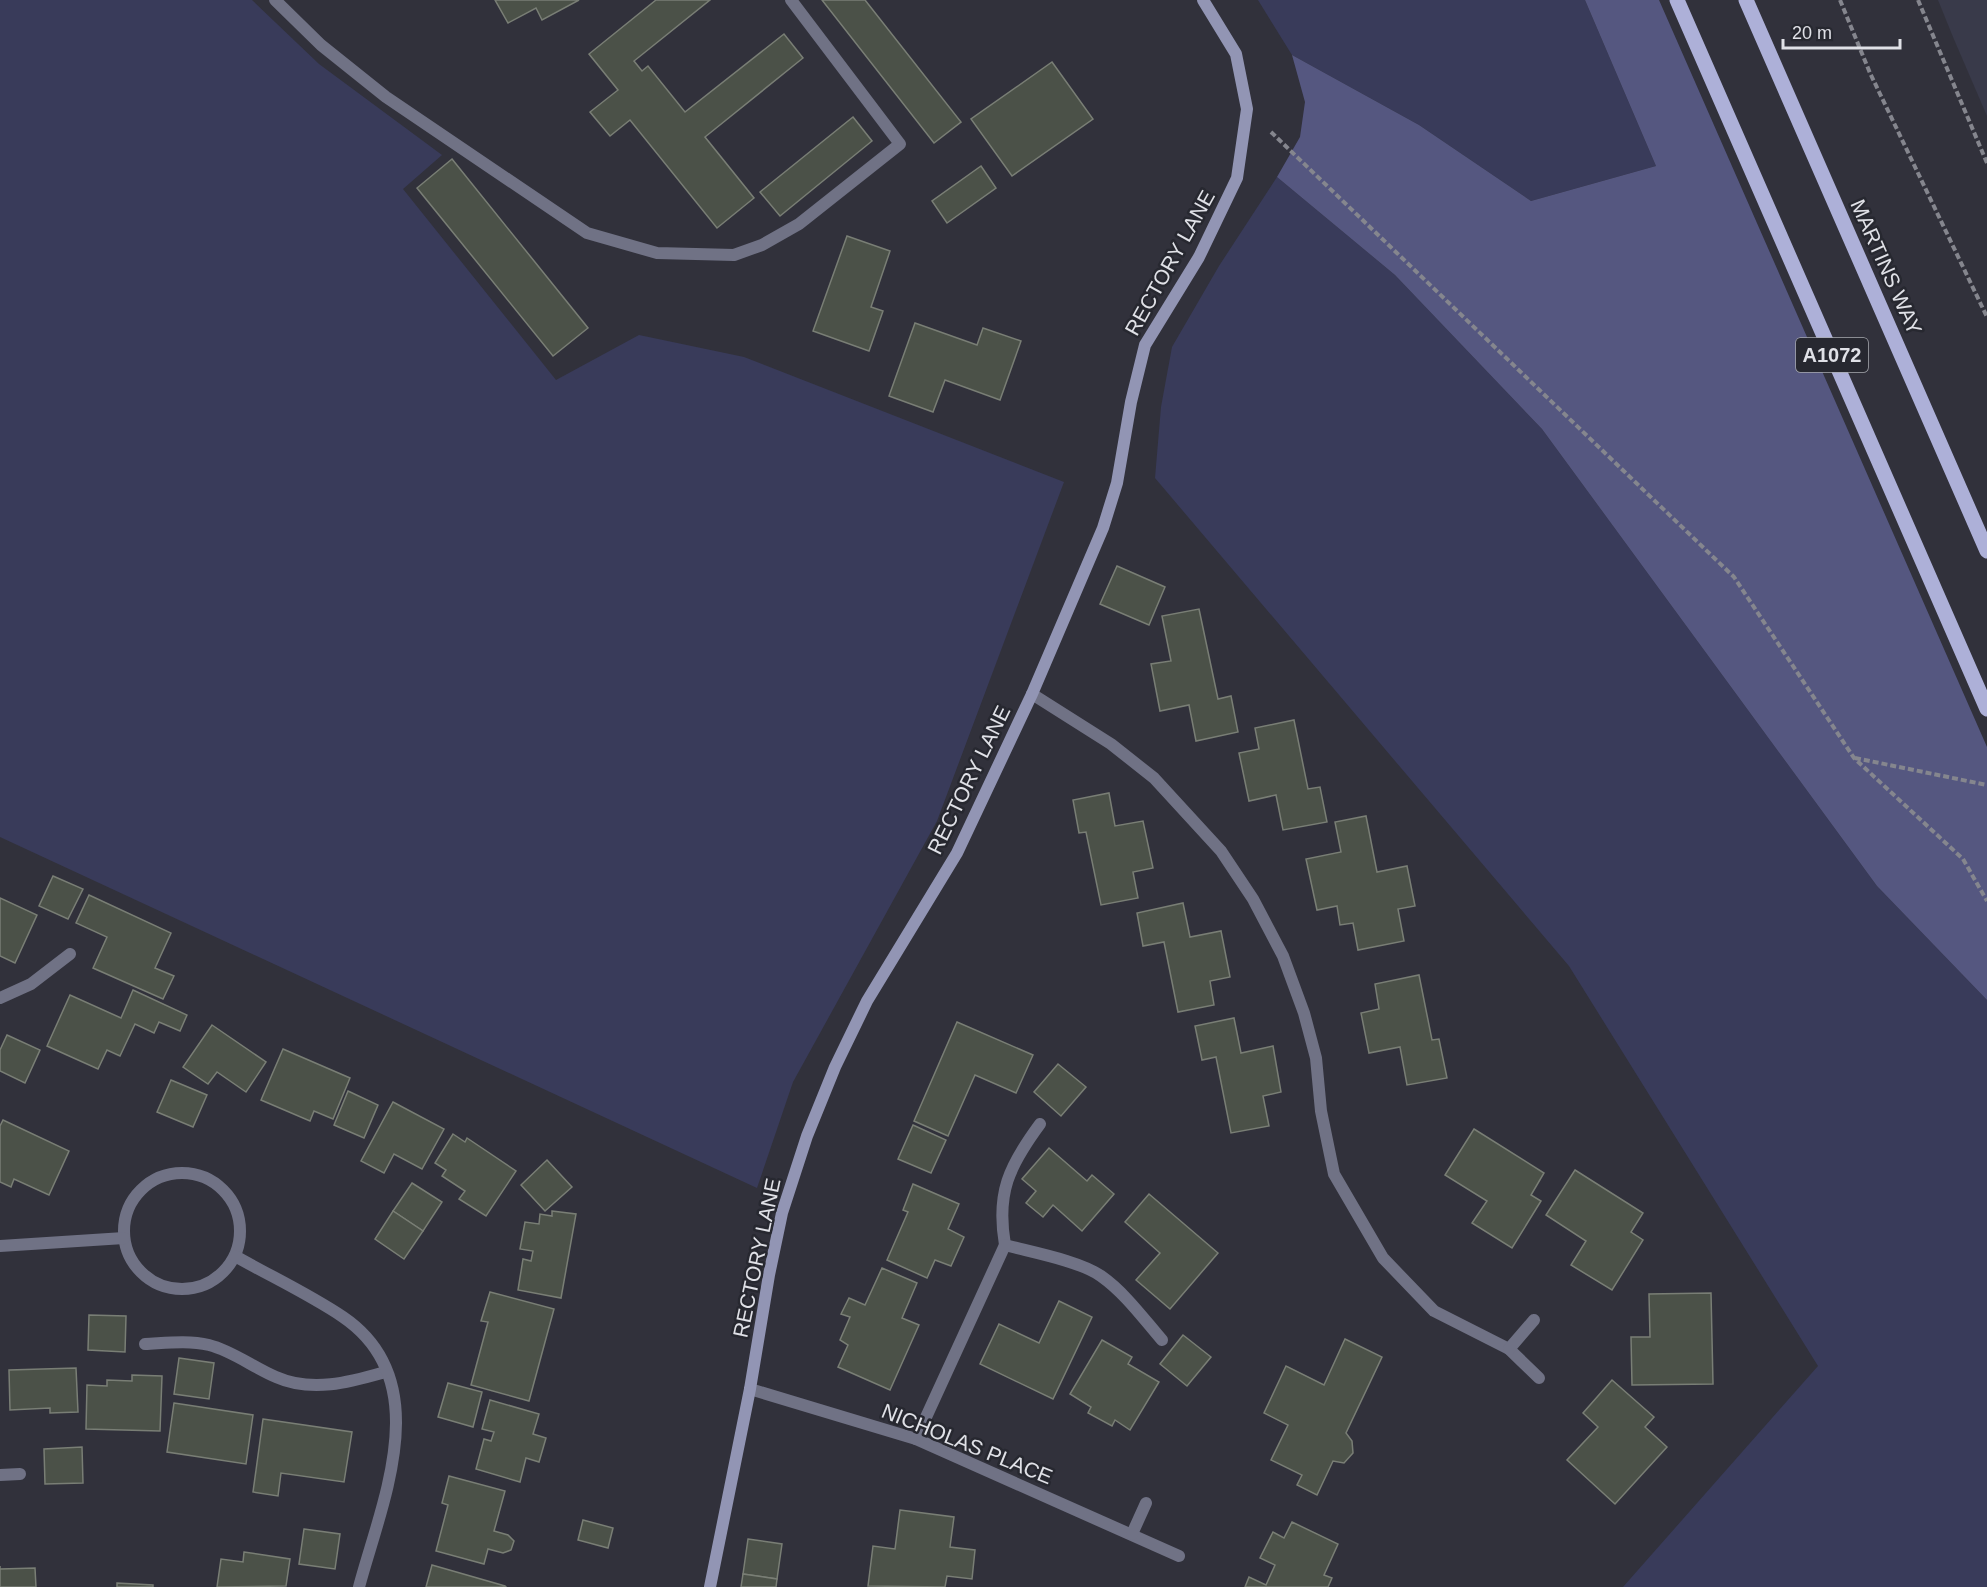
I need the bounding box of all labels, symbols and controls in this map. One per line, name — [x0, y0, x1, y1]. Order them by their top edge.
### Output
scale bar — [1783, 12, 1900, 50]
text: 20 m — [1792, 23, 1832, 43]
street label: RECTORY LANE — [1120, 186, 1219, 339]
street label: MARTINS WAY — [1846, 196, 1927, 338]
road number: A1072 — [1796, 338, 1868, 372]
street label: RECTORY LANE — [923, 702, 1014, 858]
street label: RECTORY LANE — [728, 1176, 785, 1340]
street label: NICHOLAS PLACE — [878, 1399, 1056, 1488]

